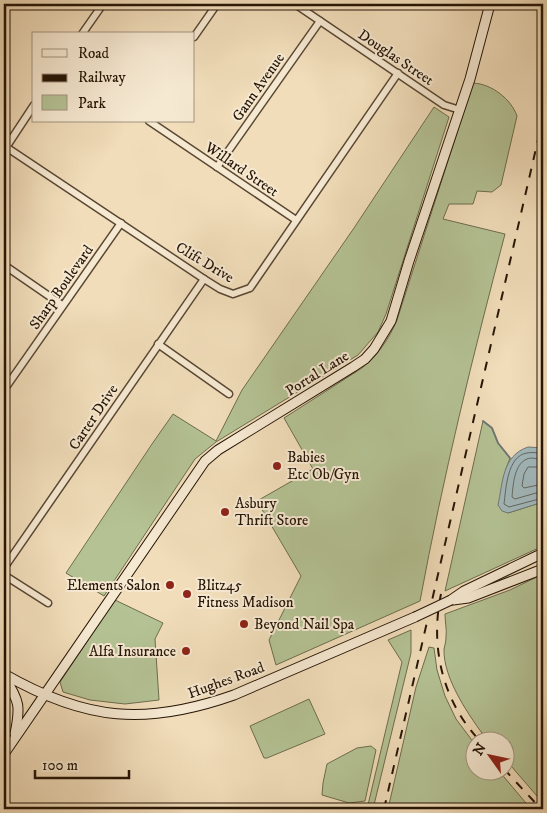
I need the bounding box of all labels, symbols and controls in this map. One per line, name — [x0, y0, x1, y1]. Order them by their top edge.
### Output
street label: Douglas Street — [354, 25, 438, 90]
legend — [32, 32, 195, 122]
text: Road — [78, 44, 110, 63]
street label: Gann Avenue — [228, 49, 289, 125]
text: Railway — [78, 68, 126, 87]
text: Park — [78, 94, 107, 113]
street label: Willard Street — [200, 137, 282, 201]
street label: Clift Drive — [172, 238, 237, 287]
street label: Sharp Boulevard — [25, 241, 98, 333]
street label: Portal Lane — [282, 346, 353, 400]
street label: Carter Drive — [65, 381, 122, 454]
place label: Babies Etc Ob/Gyn — [287, 448, 359, 484]
marker: Babies Etc Ob/Gyn — [271, 460, 283, 472]
place label: Asbury Thrift Store — [235, 494, 308, 530]
marker: Asbury Thrift Store — [219, 506, 231, 518]
place label: Elements Salon — [67, 576, 160, 595]
place label: Blitz45 Fitness Madison — [197, 576, 294, 612]
marker: Elements Salon — [164, 579, 176, 591]
marker: Blitz45 Fitness Madison — [181, 588, 193, 600]
place label: Beyond Nail Spa — [254, 615, 355, 634]
marker: Beyond Nail Spa — [238, 618, 250, 630]
place label: Alfa Insurance — [89, 642, 176, 661]
marker: Alfa Insurance — [180, 645, 192, 657]
street label: Hughes Road — [185, 658, 268, 703]
north arrow — [464, 730, 514, 780]
text: N — [469, 739, 491, 759]
scale bar — [35, 748, 129, 780]
text: 100 m — [42, 756, 78, 775]

